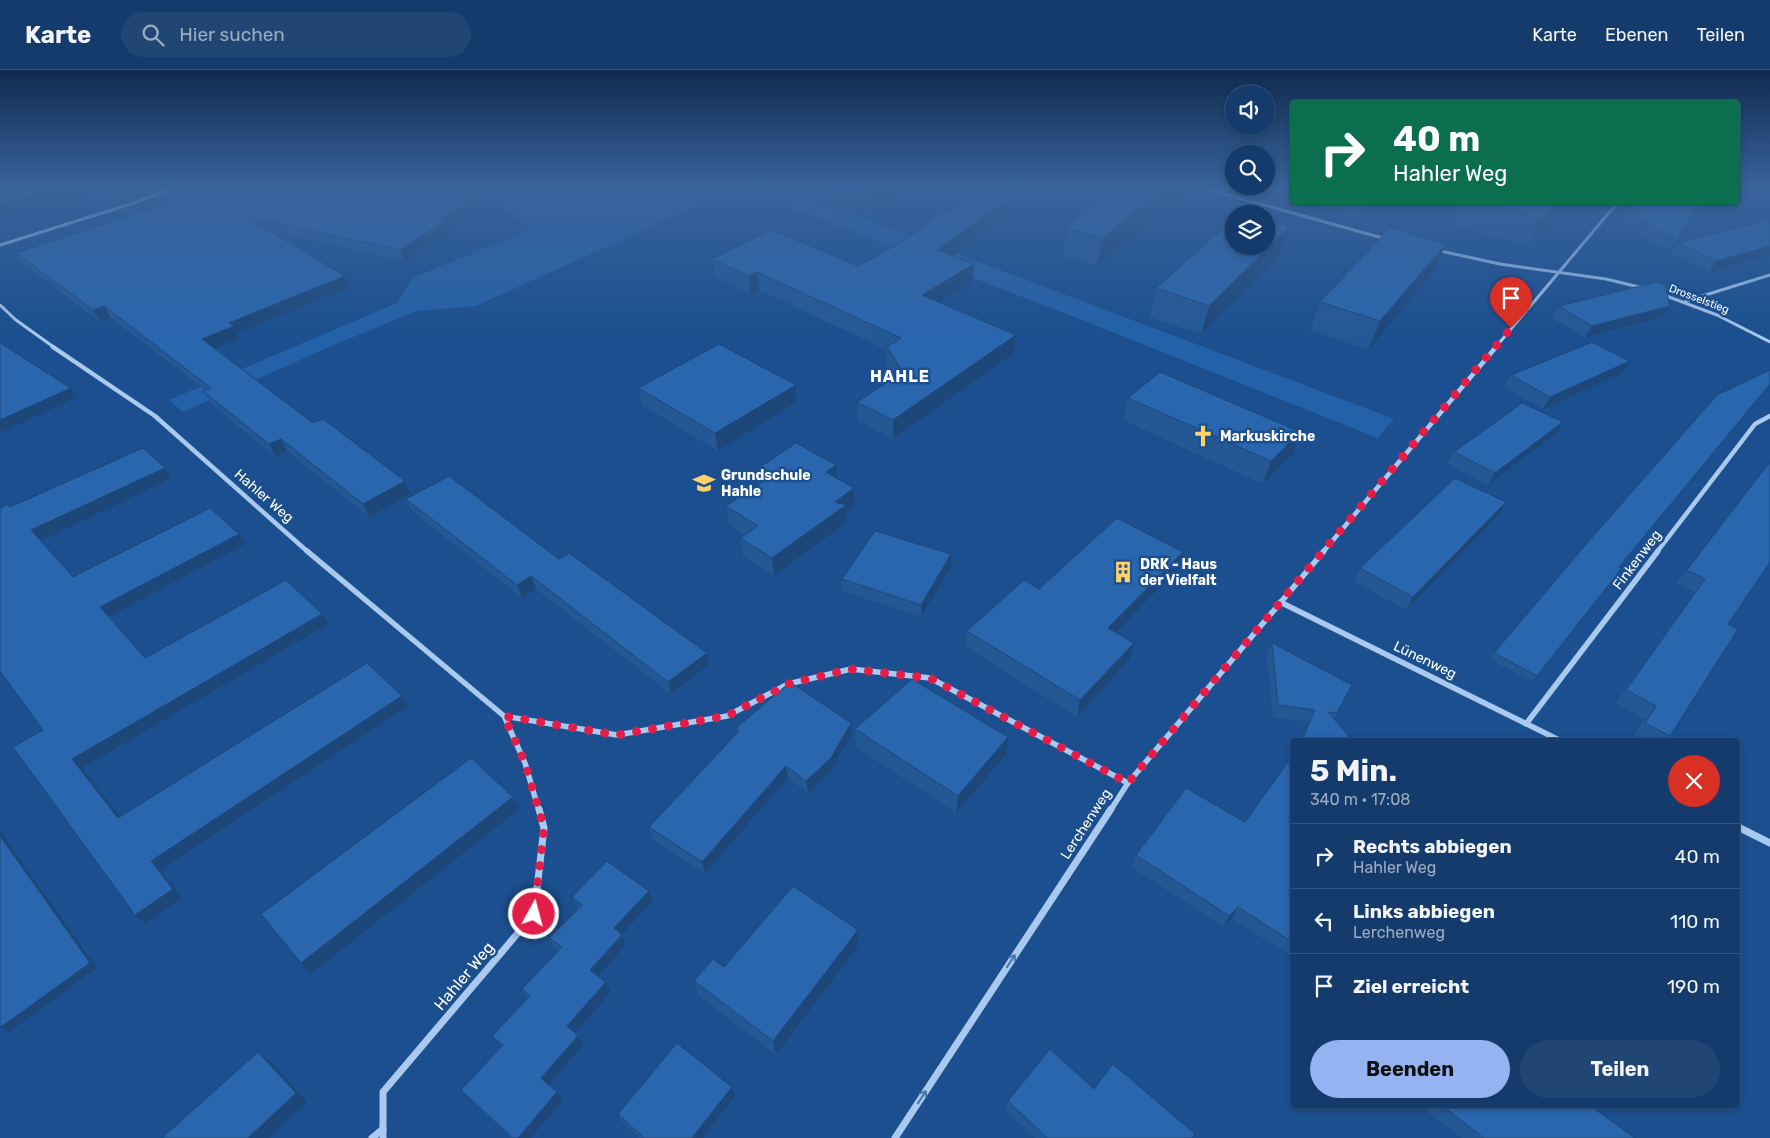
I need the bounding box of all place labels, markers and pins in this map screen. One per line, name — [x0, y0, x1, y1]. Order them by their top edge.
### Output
pin — [1490, 277, 1532, 328]
church icon: Markuskirche — [1190, 423, 1216, 449]
place label: Markuskirche — [1220, 428, 1315, 445]
place label: Grundschule Hahle — [721, 467, 811, 500]
school or university icon: Grundschule Hahle — [691, 470, 717, 496]
place label: DRK - Haus der Vielfalt — [1140, 556, 1217, 589]
building icon: DRK - Haus der Vielfalt — [1110, 559, 1136, 585]

